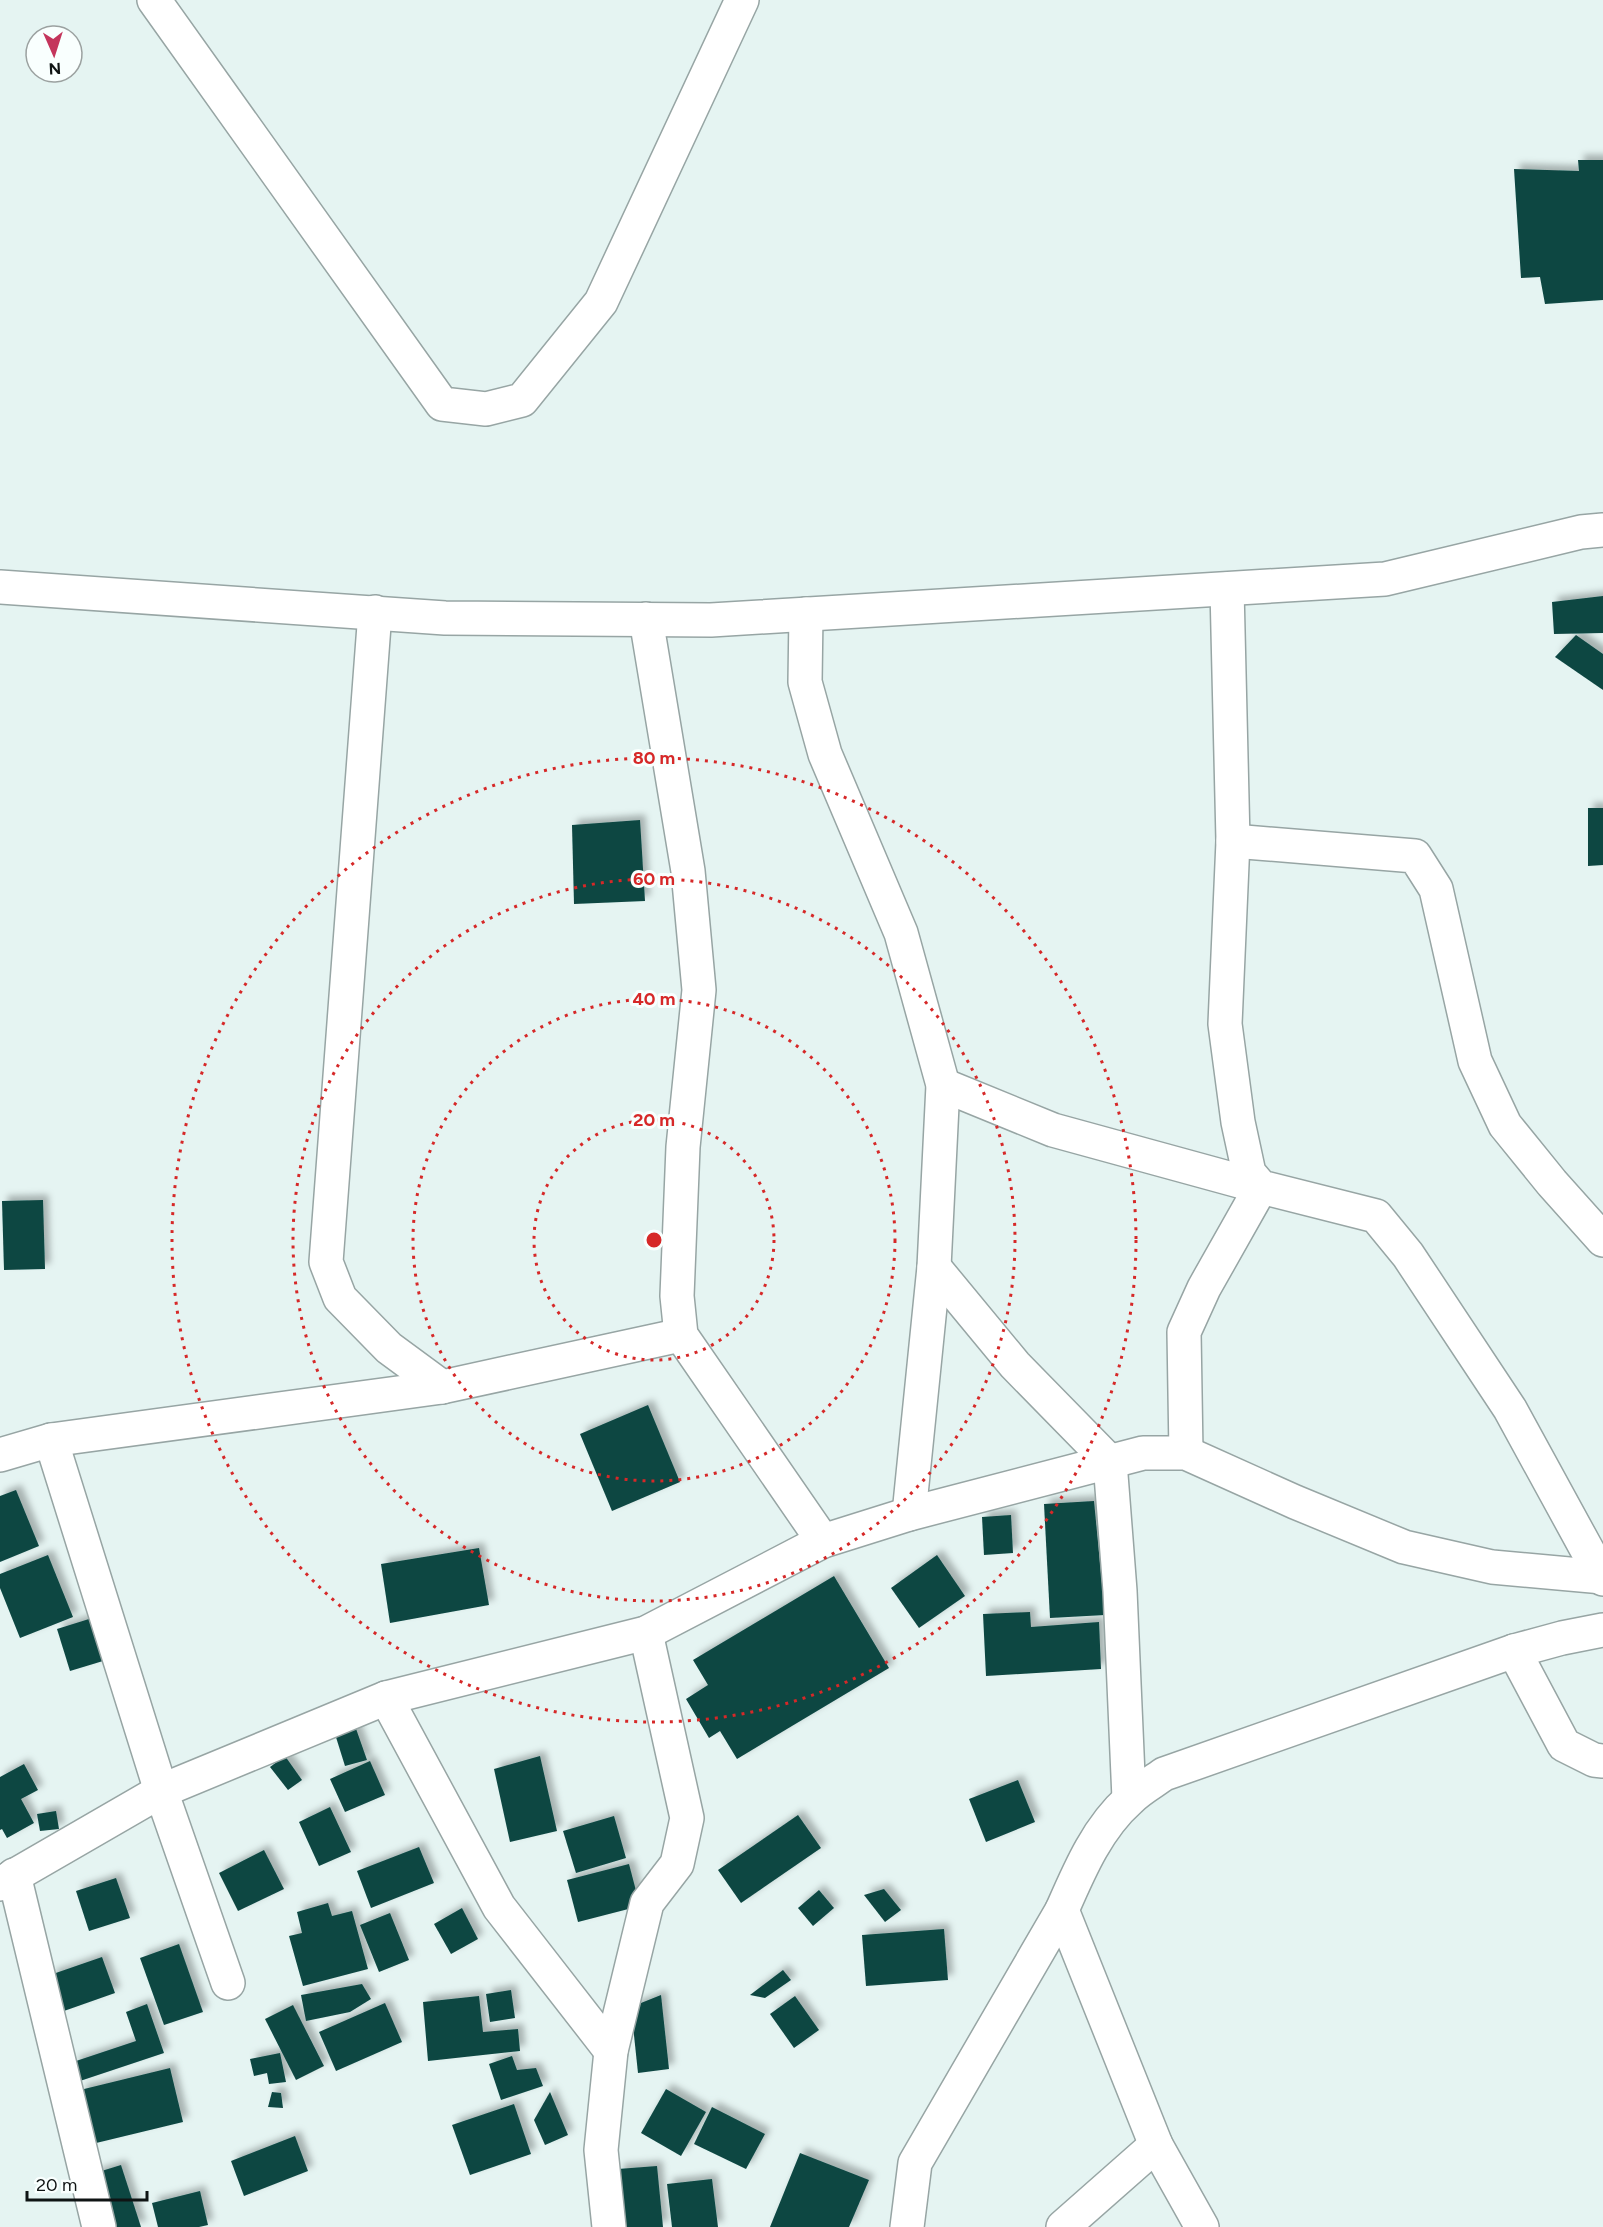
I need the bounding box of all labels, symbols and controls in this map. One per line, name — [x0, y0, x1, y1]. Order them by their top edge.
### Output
north arrow — [24, 24, 84, 84]
text: N — [48, 59, 61, 78]
text: 80 m — [633, 747, 675, 769]
text: 60 m — [633, 868, 675, 890]
text: 40 m — [632, 988, 676, 1010]
text: 20 m — [633, 1109, 675, 1131]
centre of rings — [644, 1230, 664, 1250]
scale bar — [27, 2164, 147, 2202]
text: 20 m — [36, 2174, 77, 2196]

